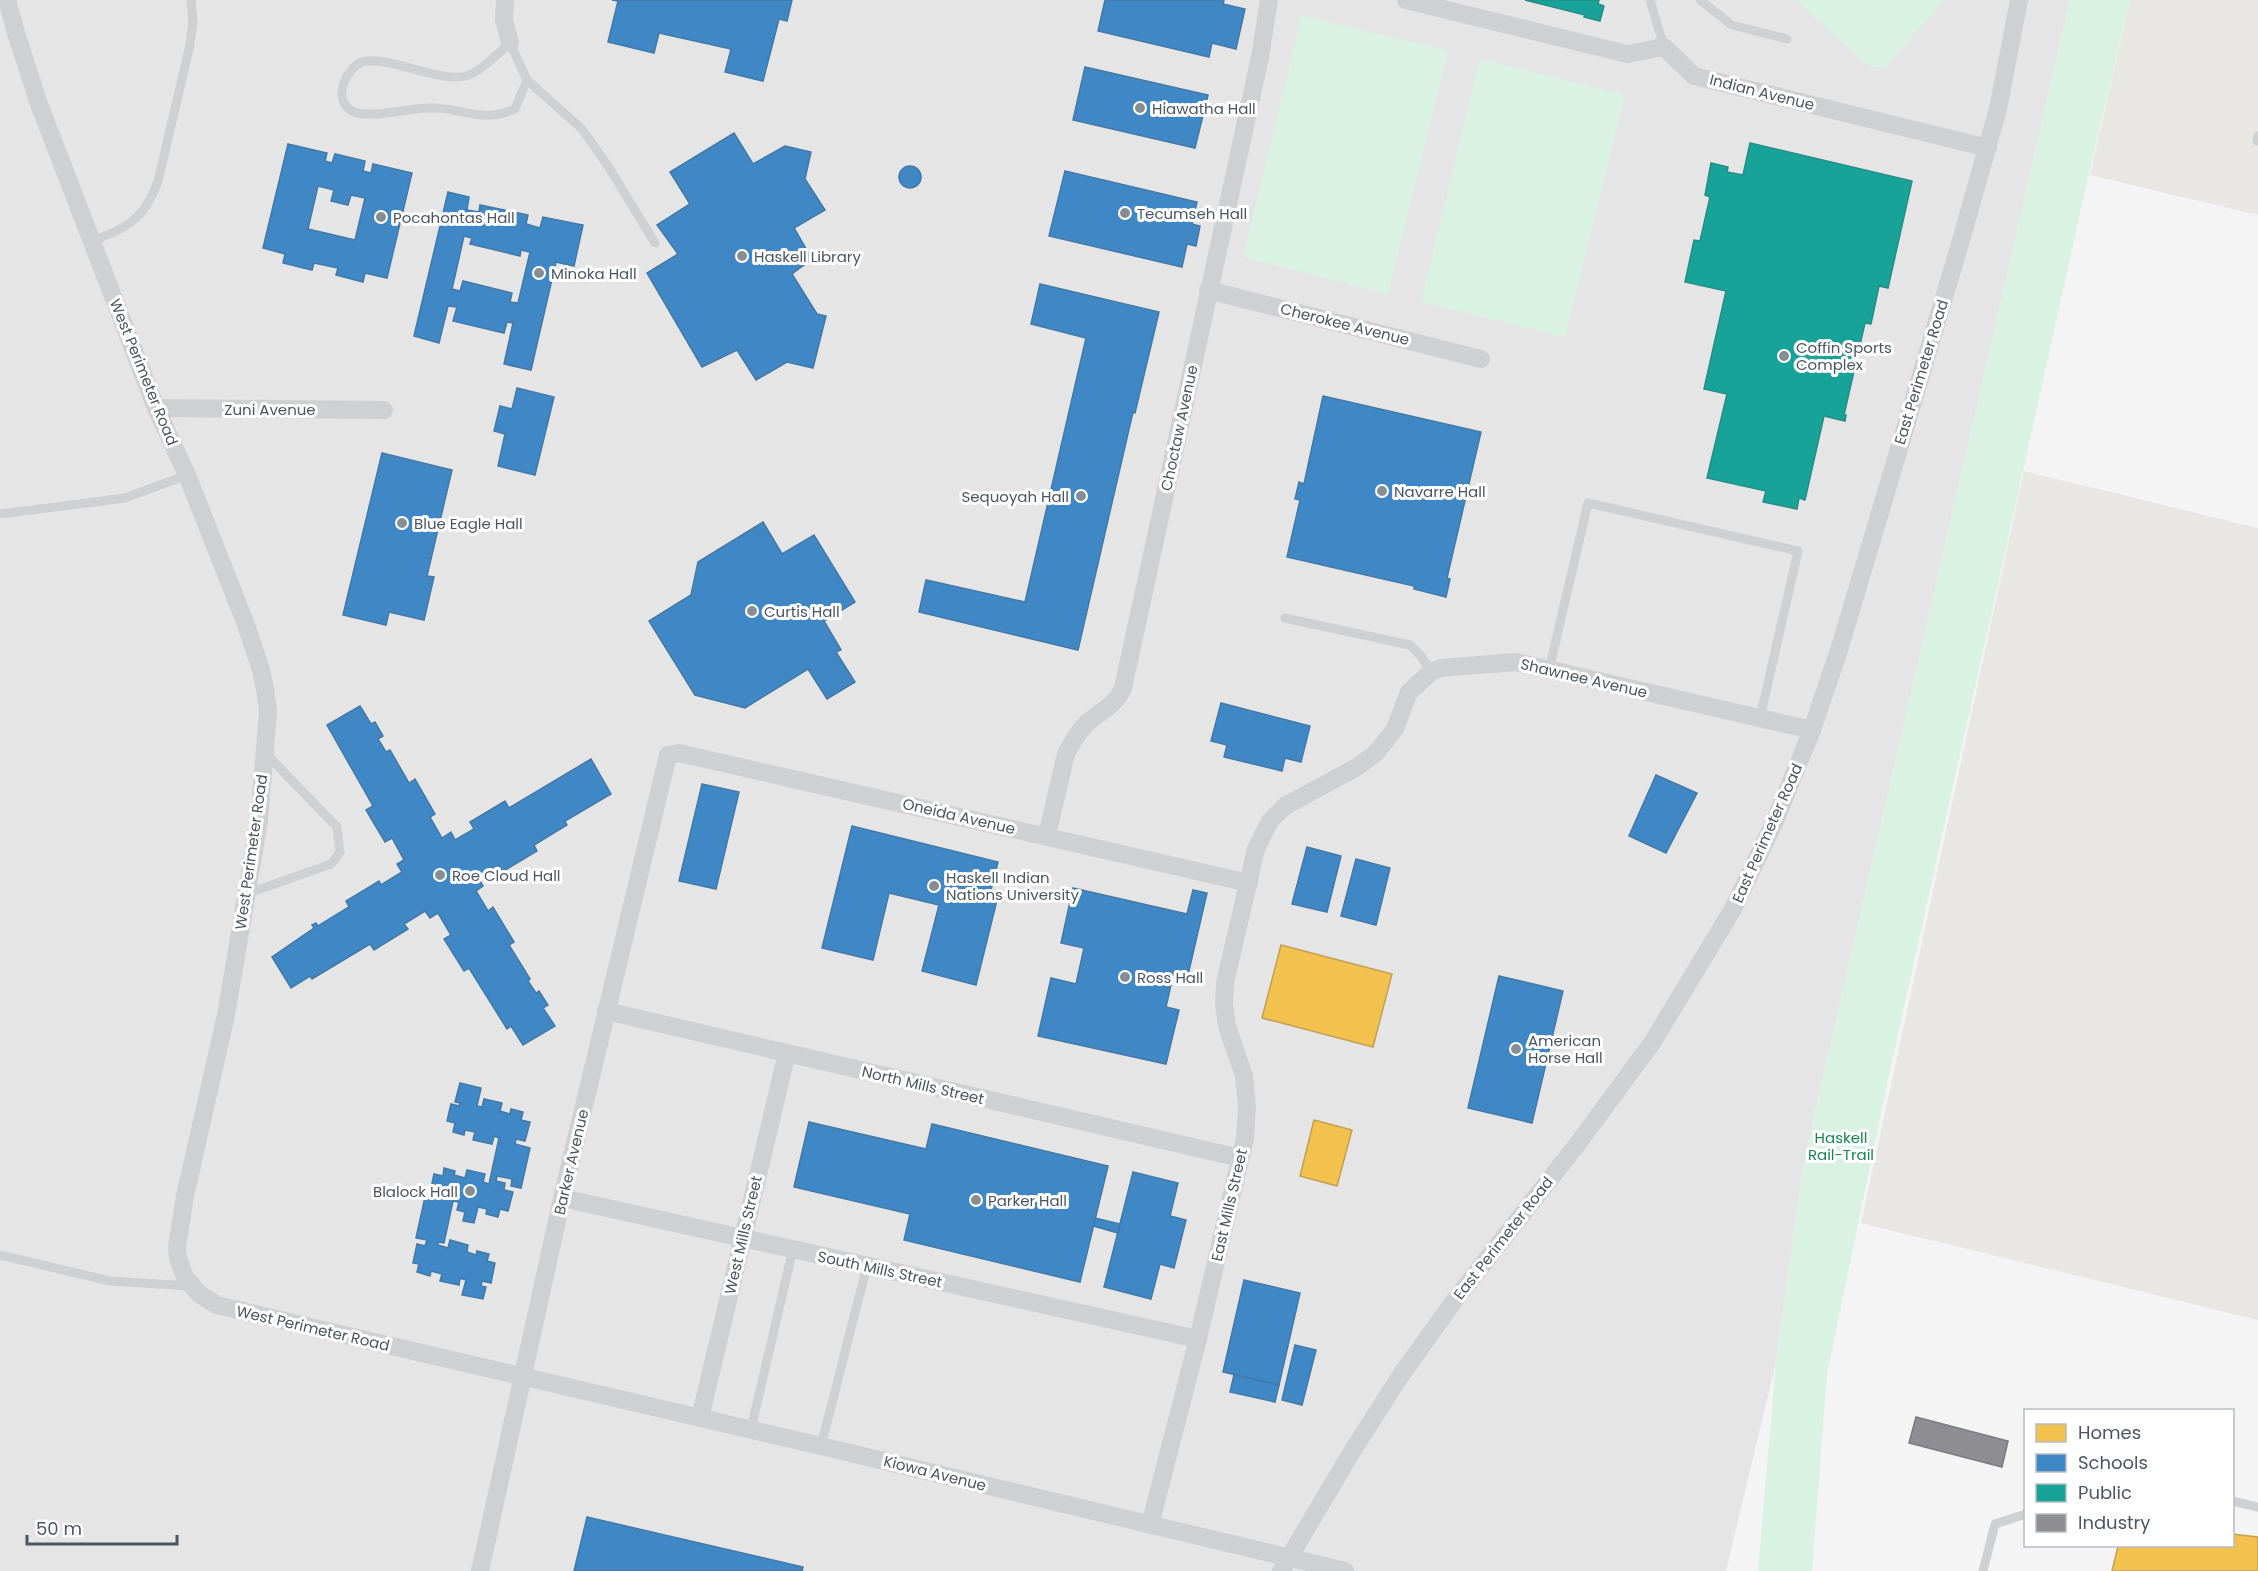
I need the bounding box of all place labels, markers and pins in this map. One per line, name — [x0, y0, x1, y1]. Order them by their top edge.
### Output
place label: Hiawatha Hall — [1152, 98, 1256, 119]
marker: Hiawatha Hall — [1133, 101, 1147, 115]
place label: Tecumseh Hall — [1137, 203, 1247, 224]
marker: Tecumseh Hall — [1118, 206, 1132, 220]
place label: Pocahontas Hall — [393, 207, 515, 228]
marker: Pocahontas Hall — [374, 210, 388, 224]
place label: Haskell Library — [754, 246, 861, 267]
marker: Haskell Library — [735, 249, 749, 263]
place label: Minoka Hall — [551, 263, 637, 284]
marker: Minoka Hall — [532, 266, 546, 280]
place label: Coffin Sports Complex — [1796, 337, 1892, 375]
marker: Coffin Sports Complex — [1777, 349, 1791, 363]
place label: Navarre Hall — [1394, 481, 1486, 502]
marker: Navarre Hall — [1375, 484, 1389, 498]
place label: Sequoyah Hall — [961, 486, 1069, 507]
marker: Sequoyah Hall — [1074, 489, 1088, 503]
place label: Blue Eagle Hall — [414, 513, 523, 534]
marker: Blue Eagle Hall — [395, 516, 409, 530]
place label: Curtis Hall — [764, 601, 840, 622]
marker: Curtis Hall — [745, 604, 759, 618]
place label: Roe Cloud Hall — [452, 865, 561, 886]
place label: Haskell Indian Nations University — [946, 867, 1080, 905]
marker: Roe Cloud Hall — [433, 868, 447, 882]
marker: Haskell Indian Nations University — [927, 879, 941, 893]
place label: Ross Hall — [1137, 967, 1203, 988]
marker: Ross Hall — [1118, 970, 1132, 984]
place label: American Horse Hall — [1528, 1030, 1603, 1068]
marker: American Horse Hall — [1509, 1042, 1523, 1056]
place label: Blalock Hall — [373, 1181, 458, 1202]
marker: Blalock Hall — [463, 1184, 477, 1198]
place label: Parker Hall — [988, 1190, 1067, 1211]
marker: Parker Hall — [969, 1193, 983, 1207]

